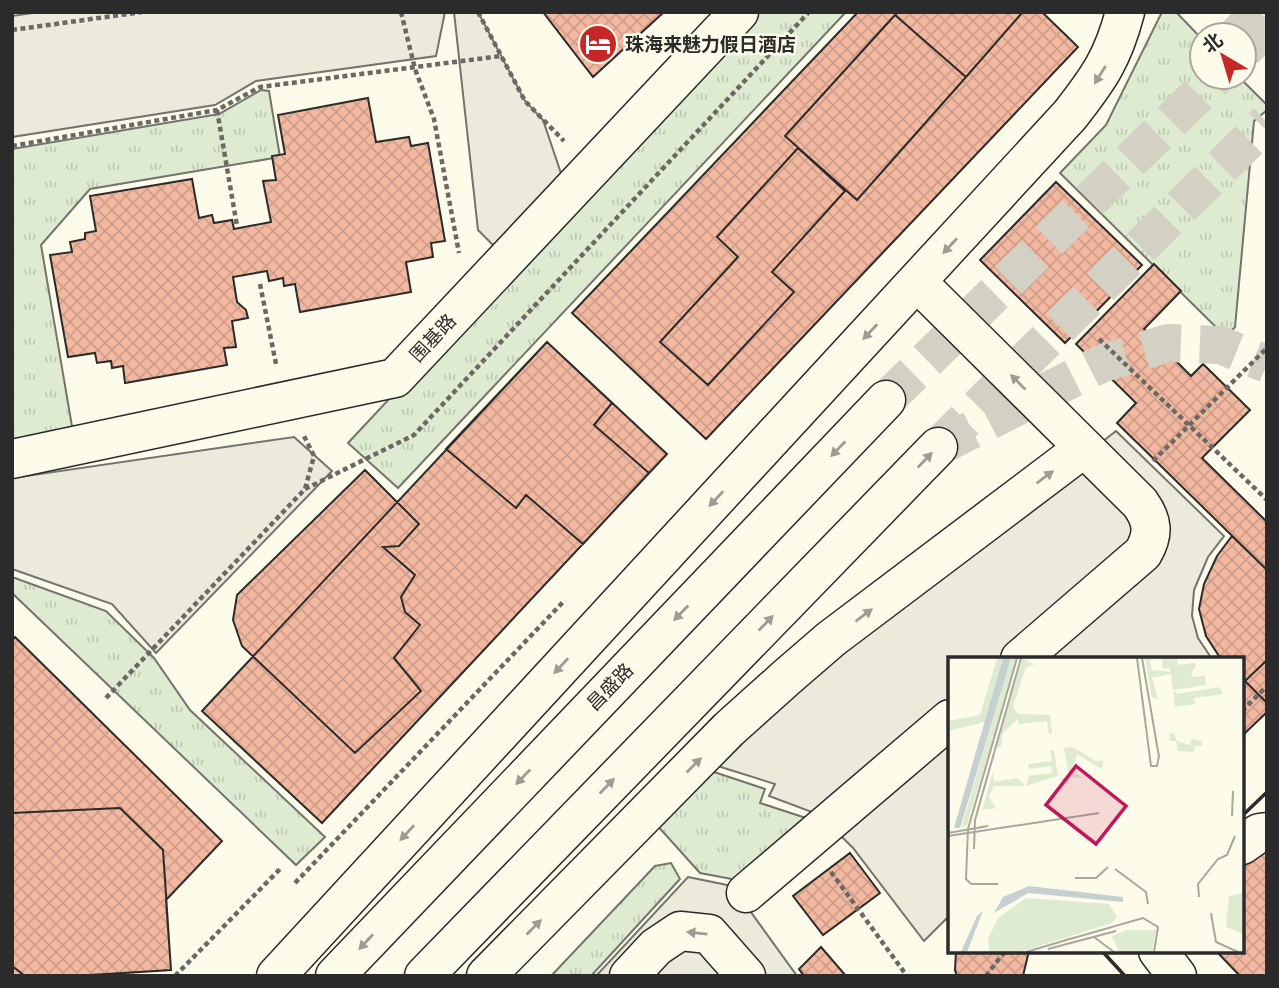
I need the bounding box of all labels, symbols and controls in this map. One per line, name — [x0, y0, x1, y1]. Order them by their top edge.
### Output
north arrow — [1188, 21, 1258, 91]
hotel icon: 珠海来魅力假日酒店 — [577, 23, 619, 65]
text: 北 — [1199, 29, 1227, 57]
place label: 珠海来魅力假日酒店 — [625, 34, 796, 55]
one-way arrow — [1093, 65, 1106, 85]
one-way arrow — [942, 237, 958, 255]
street label: 围基路 — [406, 310, 460, 366]
one-way arrow — [863, 323, 879, 340]
one-way arrow — [1010, 375, 1027, 391]
one-way arrow — [830, 441, 847, 458]
one-way arrow — [917, 452, 933, 469]
one-way arrow — [1036, 470, 1054, 484]
one-way arrow — [708, 490, 724, 508]
one-way arrow — [672, 605, 689, 622]
one-way arrow — [854, 607, 872, 622]
one-way arrow — [758, 615, 774, 632]
one-way arrow — [554, 657, 570, 674]
inset map — [948, 657, 1244, 953]
street label: 昌盛路 — [583, 659, 637, 715]
one-way arrow — [685, 757, 701, 774]
one-way arrow — [515, 768, 531, 785]
one-way arrow — [599, 777, 616, 794]
one-way arrow — [399, 824, 415, 842]
one-way arrow — [525, 919, 541, 936]
one-way arrow — [686, 927, 708, 938]
one-way arrow — [359, 933, 375, 950]

